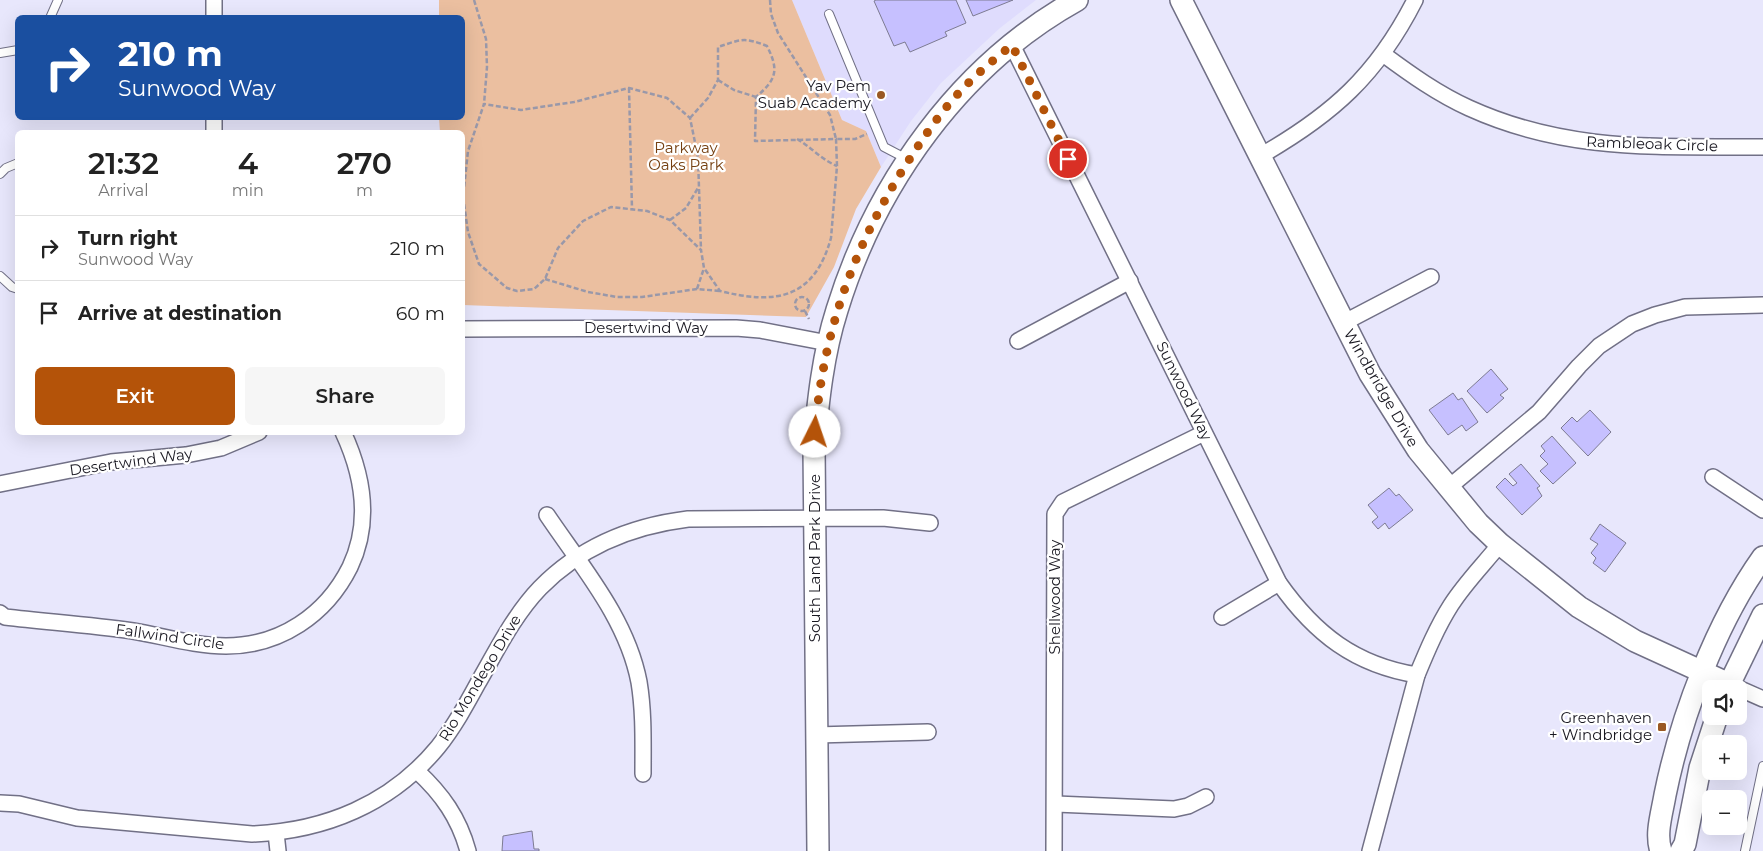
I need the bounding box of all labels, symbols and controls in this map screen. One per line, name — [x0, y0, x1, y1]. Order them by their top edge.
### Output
text: 210 m — [118, 32, 223, 75]
icon: right — [35, 35, 100, 100]
text: Sunwood Way — [118, 75, 276, 102]
place label: Yav Pem Suab Academy — [758, 76, 872, 112]
marker: Yav Pem Suab Academy — [875, 89, 887, 101]
street label: Rambleoak Circle — [1586, 132, 1718, 155]
park label: Parkway Oaks Park — [648, 138, 724, 174]
pin — [1047, 138, 1089, 180]
text: 21:32 — [88, 145, 159, 182]
text: 4 — [238, 145, 258, 182]
text: 270 — [337, 145, 392, 182]
icon: arrive — [1054, 145, 1082, 173]
text: Arrival — [98, 181, 149, 200]
text: min — [232, 181, 264, 200]
text: m — [356, 181, 373, 200]
text: Turn right — [78, 227, 178, 250]
icon: right — [35, 234, 63, 262]
text: 210 m — [390, 237, 445, 260]
text: Sunwood Way — [78, 250, 193, 269]
icon: arrive — [35, 299, 63, 327]
text: Arrive at destination — [78, 302, 282, 325]
text: 60 m — [396, 302, 445, 325]
street label: Desertwind Way — [584, 318, 709, 337]
street label: Windbridge Drive — [1340, 325, 1423, 450]
street label: Sunwood Way — [1152, 338, 1217, 444]
button: Exit — [35, 367, 235, 425]
button: Share — [245, 367, 445, 425]
position arrow — [788, 405, 840, 457]
street label: Desertwind Way — [68, 443, 195, 480]
street label: South Land Park Drive — [805, 474, 824, 642]
street label: Shellwood Way — [1045, 539, 1064, 654]
street label: Rio Mondego Drive — [434, 611, 525, 744]
street label: Fallwind Circle — [115, 619, 226, 654]
map controls — [1702, 680, 1747, 835]
button: sound — [1702, 680, 1747, 725]
place label: Greenhaven + Windbridge — [1549, 708, 1652, 744]
marker: Greenhaven + Windbridge — [1656, 721, 1668, 733]
button: + — [1702, 735, 1747, 780]
button: − — [1702, 790, 1747, 835]

